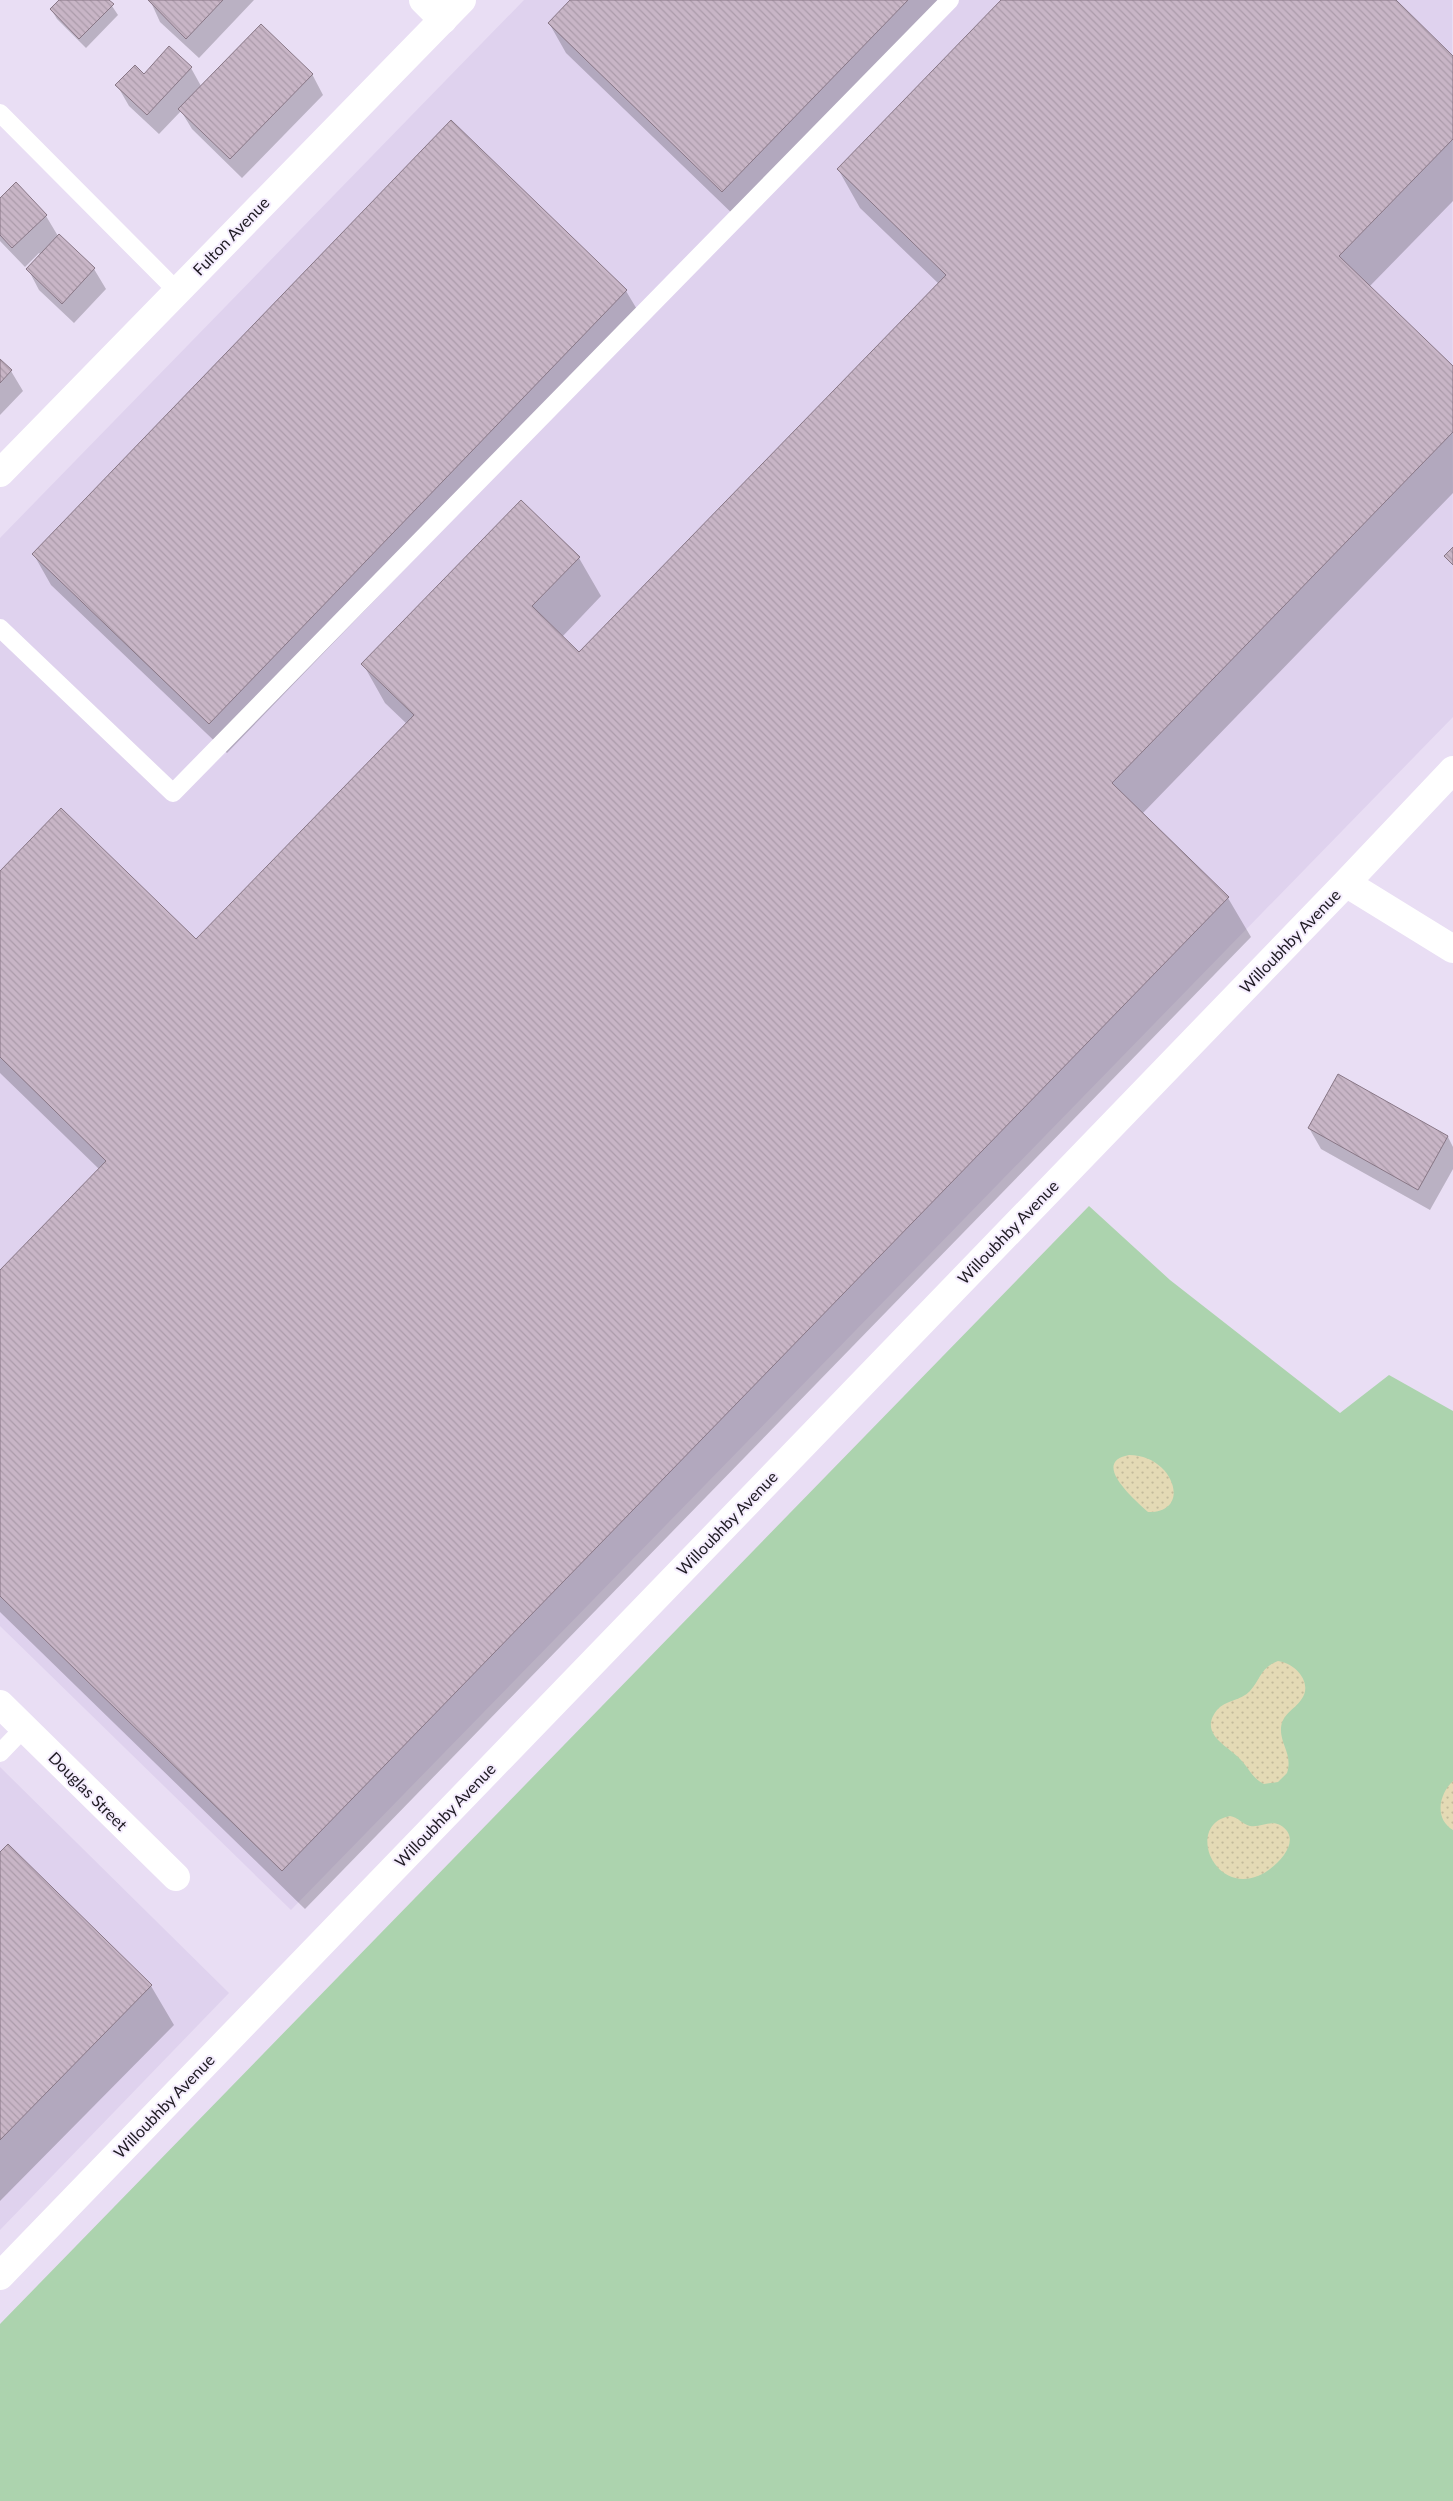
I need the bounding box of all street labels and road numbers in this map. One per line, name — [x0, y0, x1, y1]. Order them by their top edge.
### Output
street label: Fulton Avenue — [189, 193, 273, 279]
street label: Willoubhby Avenue — [1235, 885, 1344, 996]
street label: Willoubhby Avenue — [953, 1176, 1062, 1287]
street label: Willoubhby Avenue — [672, 1467, 781, 1578]
street label: Douglas Street — [45, 1747, 132, 1834]
street label: Willoubhby Avenue — [390, 1759, 499, 1870]
street label: Willoubhby Avenue — [109, 2050, 218, 2161]

